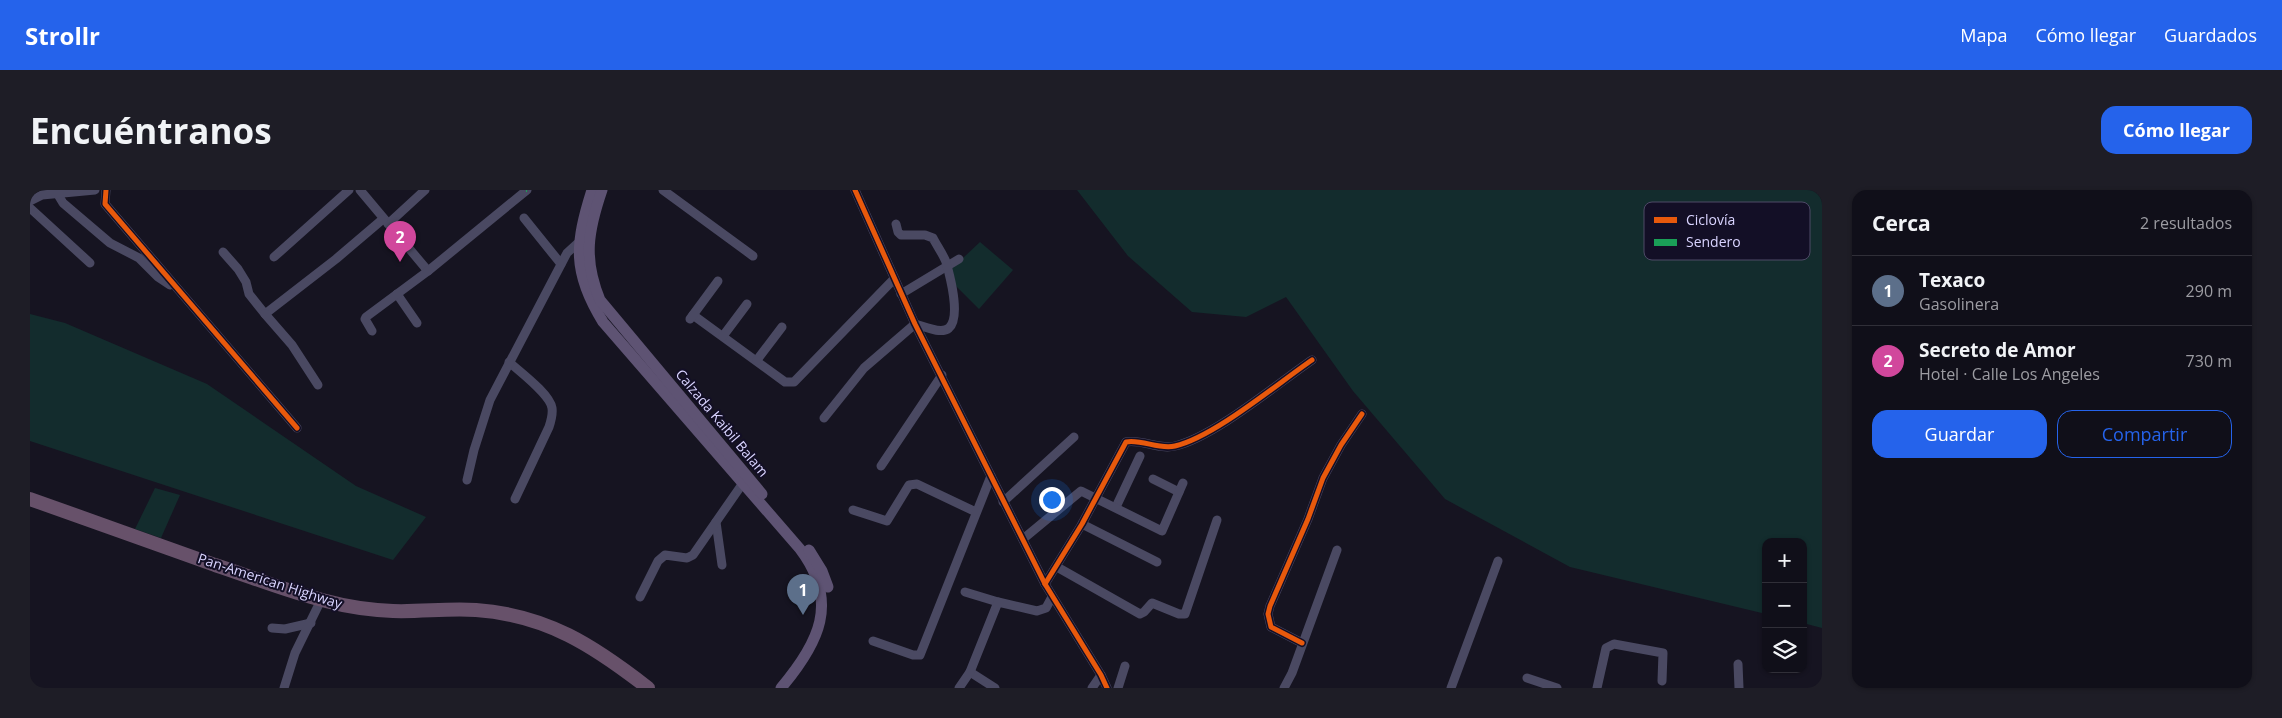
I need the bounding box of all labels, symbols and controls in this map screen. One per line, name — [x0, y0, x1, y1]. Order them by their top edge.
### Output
text: Strollr — [25, 19, 100, 52]
text: Mapa — [1960, 23, 2007, 47]
text: Cómo llegar — [2035, 23, 2136, 47]
text: Guardados — [2164, 23, 2257, 47]
button: Cómo llegar — [2101, 106, 2252, 154]
text: Encuéntranos — [30, 107, 272, 154]
legend — [1644, 202, 1810, 260]
text: Cerca — [1872, 209, 1931, 237]
text: Ciclovía — [1686, 210, 1735, 229]
text: 2 resultados — [2140, 212, 2232, 234]
pin: 2 — [384, 221, 416, 262]
text: Sendero — [1686, 232, 1741, 251]
text: Texaco — [1919, 267, 1985, 293]
text: 1 — [1883, 280, 1893, 302]
text: 290 m — [2186, 280, 2232, 302]
text: Gasolinera — [1919, 293, 1999, 315]
text: Secreto de Amor — [1919, 337, 2076, 363]
text: 2 — [1883, 350, 1893, 372]
text: 730 m — [2186, 350, 2232, 372]
text: Hotel · Calle Los Angeles — [1919, 363, 2100, 385]
street label: Calzada Kaibil Balam — [672, 365, 773, 480]
button: Guardar — [1872, 410, 2047, 458]
button: Compartir — [2057, 410, 2232, 458]
your location — [1039, 487, 1065, 513]
map controls — [1762, 538, 1807, 673]
button: + — [1762, 538, 1807, 583]
street label: Pan-American Highway — [196, 548, 346, 613]
pin: 1 — [787, 574, 819, 615]
button: − — [1762, 583, 1807, 628]
button: layers — [1762, 628, 1807, 673]

